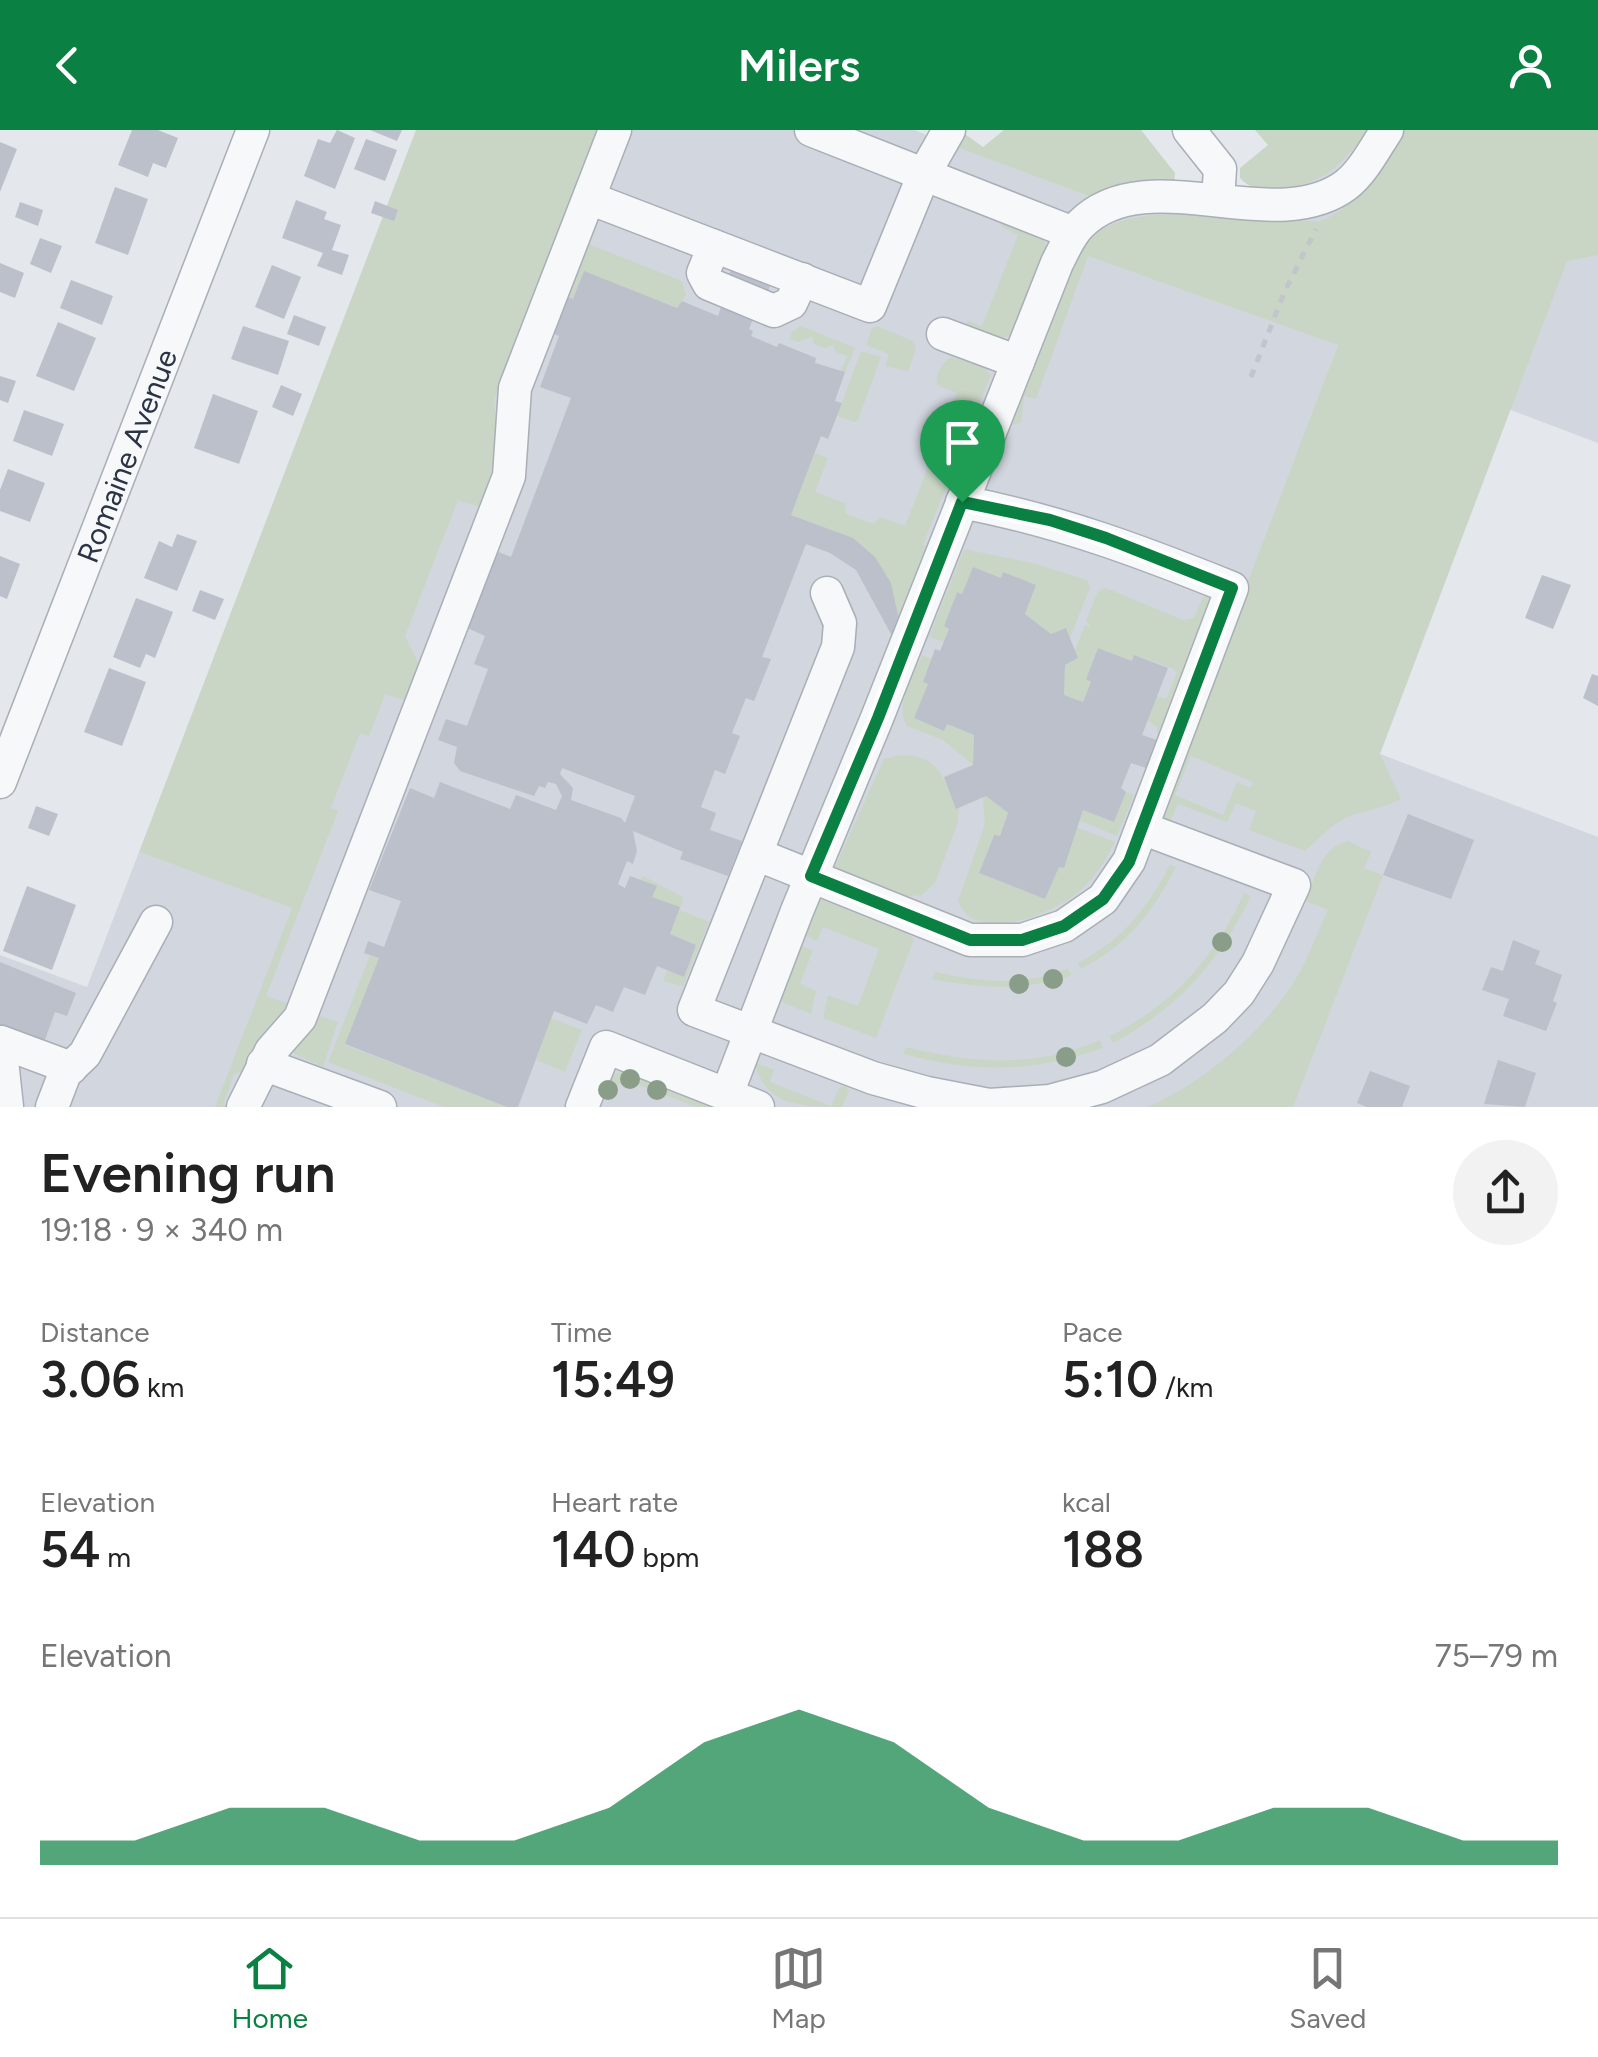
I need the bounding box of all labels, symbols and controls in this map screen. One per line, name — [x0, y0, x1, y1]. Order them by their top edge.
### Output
icon: back — [40, 38, 95, 93]
text: Milers — [738, 38, 860, 92]
icon: person — [1503, 38, 1558, 93]
street label: Romaine Avenue — [68, 344, 185, 568]
pin — [920, 400, 1005, 503]
icon: arrive — [935, 415, 990, 470]
text: Evening run — [40, 1140, 336, 1206]
button: share — [1453, 1140, 1558, 1245]
text: 19:18 · 9 × 340 m — [40, 1211, 283, 1249]
text: Distance — [40, 1315, 150, 1349]
text: Time — [551, 1315, 612, 1349]
text: Pace — [1062, 1315, 1123, 1349]
text: 3.06 — [40, 1349, 140, 1410]
text: 15:49 — [551, 1349, 675, 1410]
text: 5:10 — [1062, 1349, 1158, 1410]
text: km — [140, 1370, 184, 1404]
text: /km — [1158, 1370, 1213, 1404]
text: Elevation — [40, 1485, 155, 1519]
text: Heart rate — [551, 1485, 678, 1519]
text: kcal — [1062, 1485, 1111, 1519]
text: 54 — [40, 1519, 100, 1580]
text: 140 — [551, 1519, 636, 1580]
text: 188 — [1062, 1519, 1144, 1580]
text: m — [100, 1540, 131, 1574]
text: bpm — [636, 1540, 699, 1574]
text: Elevation — [40, 1637, 172, 1675]
text: 75–79 m — [1434, 1637, 1558, 1675]
tab: Home — [232, 1941, 308, 2035]
tab: Map — [771, 1941, 826, 2035]
tab: Saved — [1289, 1941, 1366, 2035]

